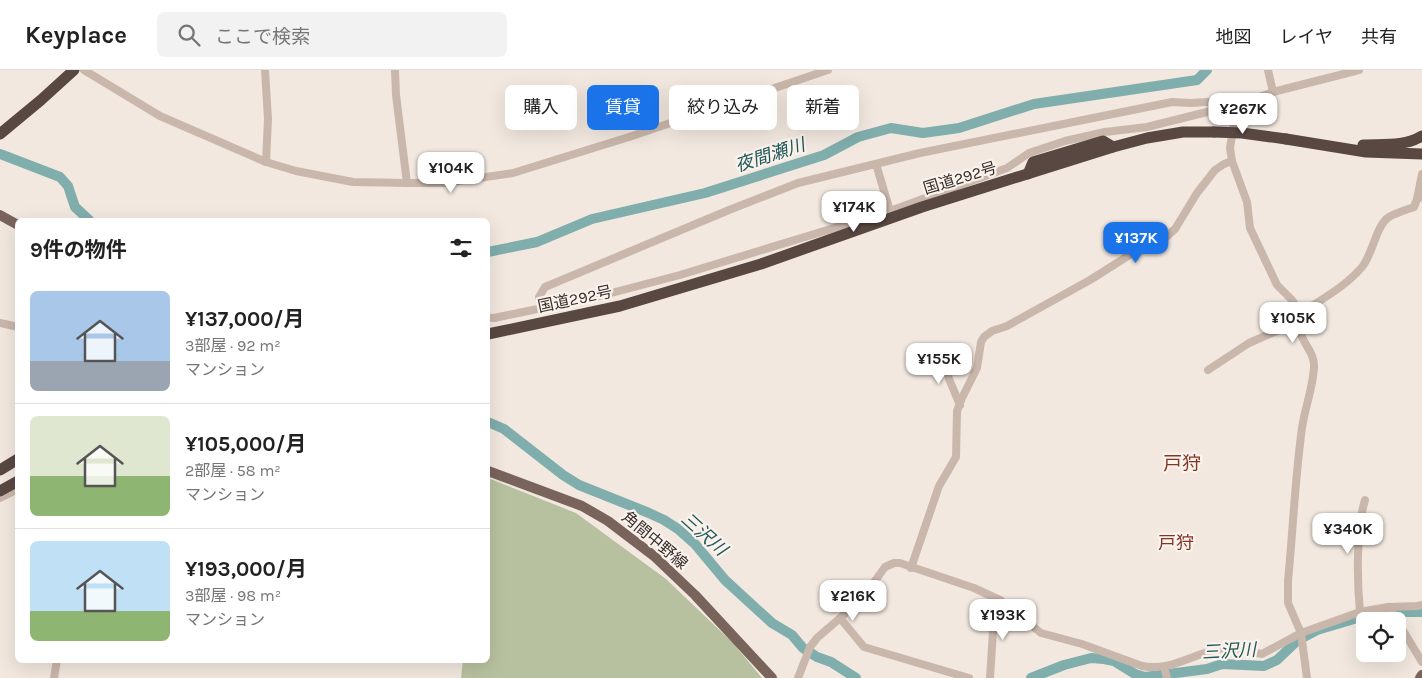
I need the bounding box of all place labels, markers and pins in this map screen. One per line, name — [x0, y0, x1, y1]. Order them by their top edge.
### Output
pin: ¥267K — [1208, 92, 1278, 135]
pin: ¥104K — [416, 152, 486, 194]
pin: ¥174K — [819, 190, 889, 233]
pin: ¥137K — [1101, 222, 1171, 264]
pin: ¥105K — [1258, 302, 1328, 344]
pin: ¥155K — [904, 342, 974, 385]
pin: ¥340K — [1313, 512, 1383, 555]
pin: ¥216K — [818, 580, 888, 622]
pin: ¥193K — [968, 598, 1038, 641]

